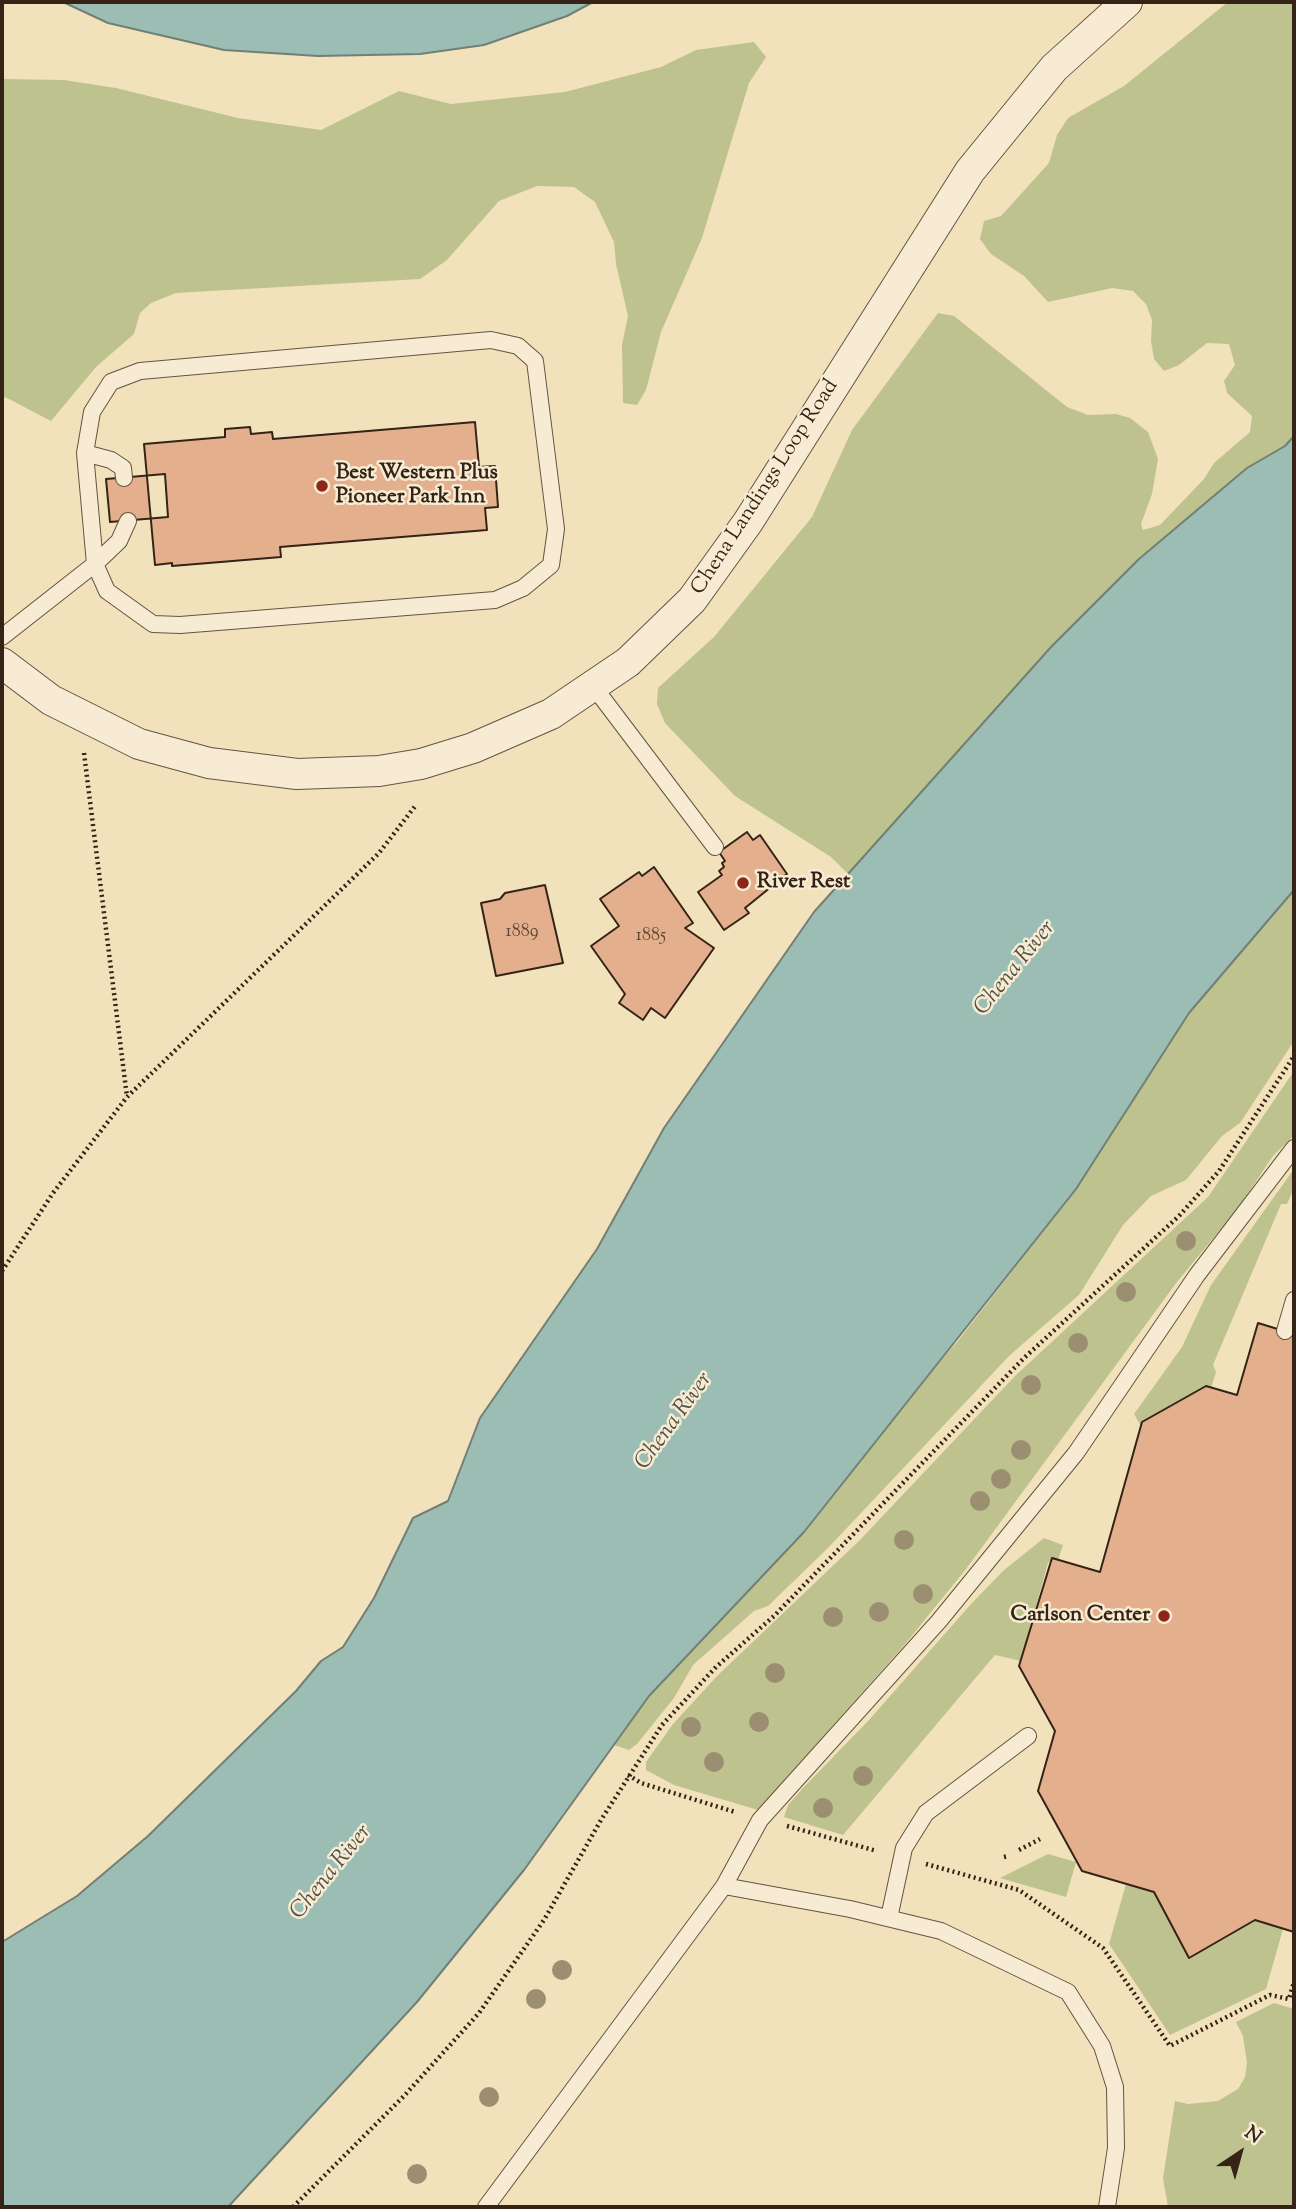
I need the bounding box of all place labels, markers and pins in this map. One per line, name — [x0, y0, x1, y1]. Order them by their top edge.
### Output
place label: Best Western Plus Pioneer Park Inn — [336, 461, 498, 511]
marker: Best Western Plus Pioneer Park Inn — [314, 478, 330, 494]
place label: River Rest — [757, 870, 850, 896]
marker: River Rest — [735, 875, 751, 891]
place label: Carlson Center — [1011, 1603, 1150, 1629]
marker: Carlson Center — [1156, 1608, 1172, 1624]

